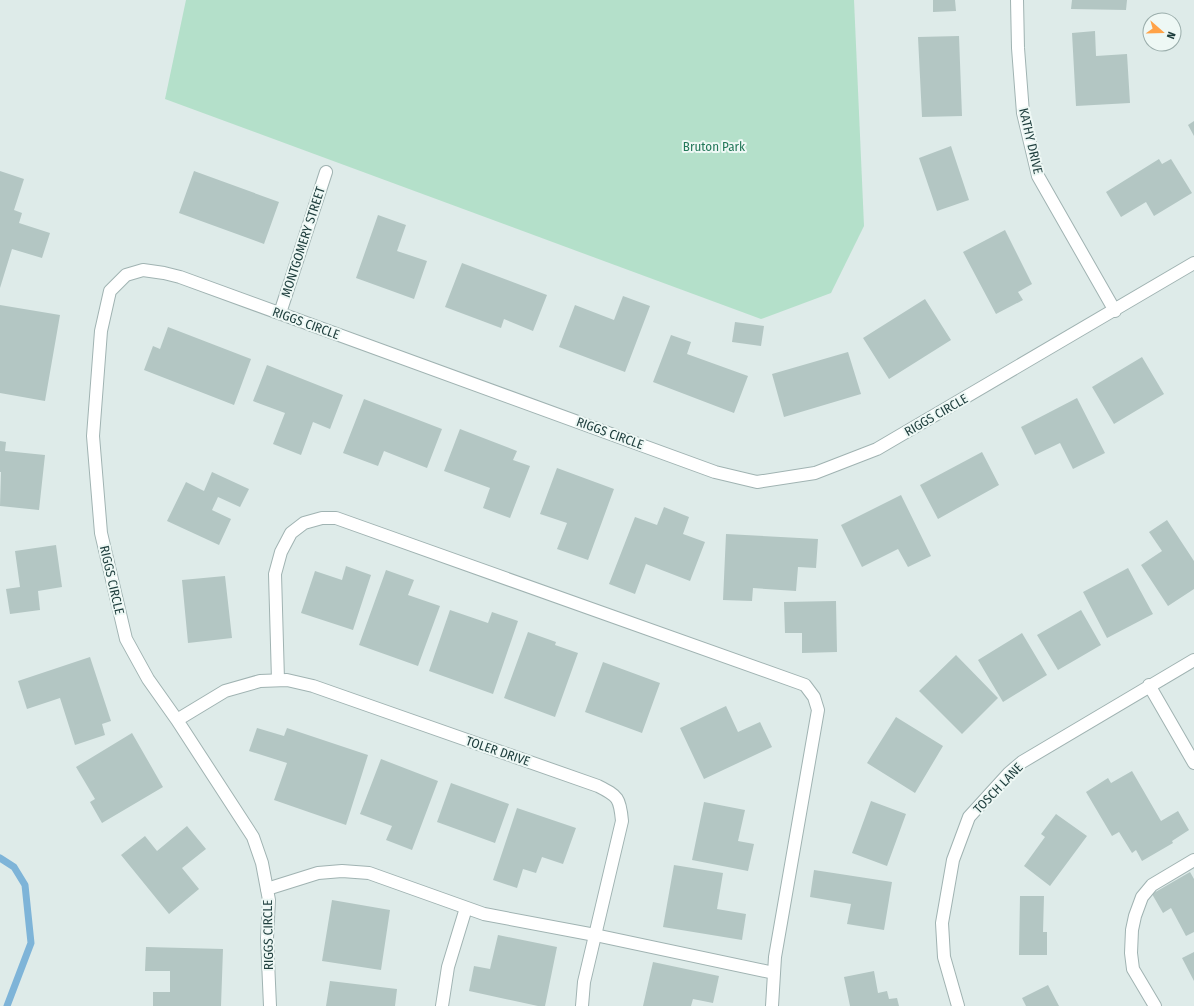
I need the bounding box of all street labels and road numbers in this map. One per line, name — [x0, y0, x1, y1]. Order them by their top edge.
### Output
street label: KATHY DRIVE — [1016, 107, 1046, 175]
street label: MONTGOMERY STREET — [278, 185, 328, 299]
street label: RIGGS CIRCLE — [270, 304, 342, 342]
street label: RIGGS CIRCLE — [902, 391, 970, 439]
street label: RIGGS CIRCLE — [574, 414, 646, 452]
street label: RIGGS CIRCLE — [97, 544, 127, 616]
street label: TOLER DRIVE — [464, 733, 532, 769]
street label: TOSCH LANE — [970, 760, 1026, 816]
street label: RIGGS CIRCLE — [260, 900, 276, 970]

